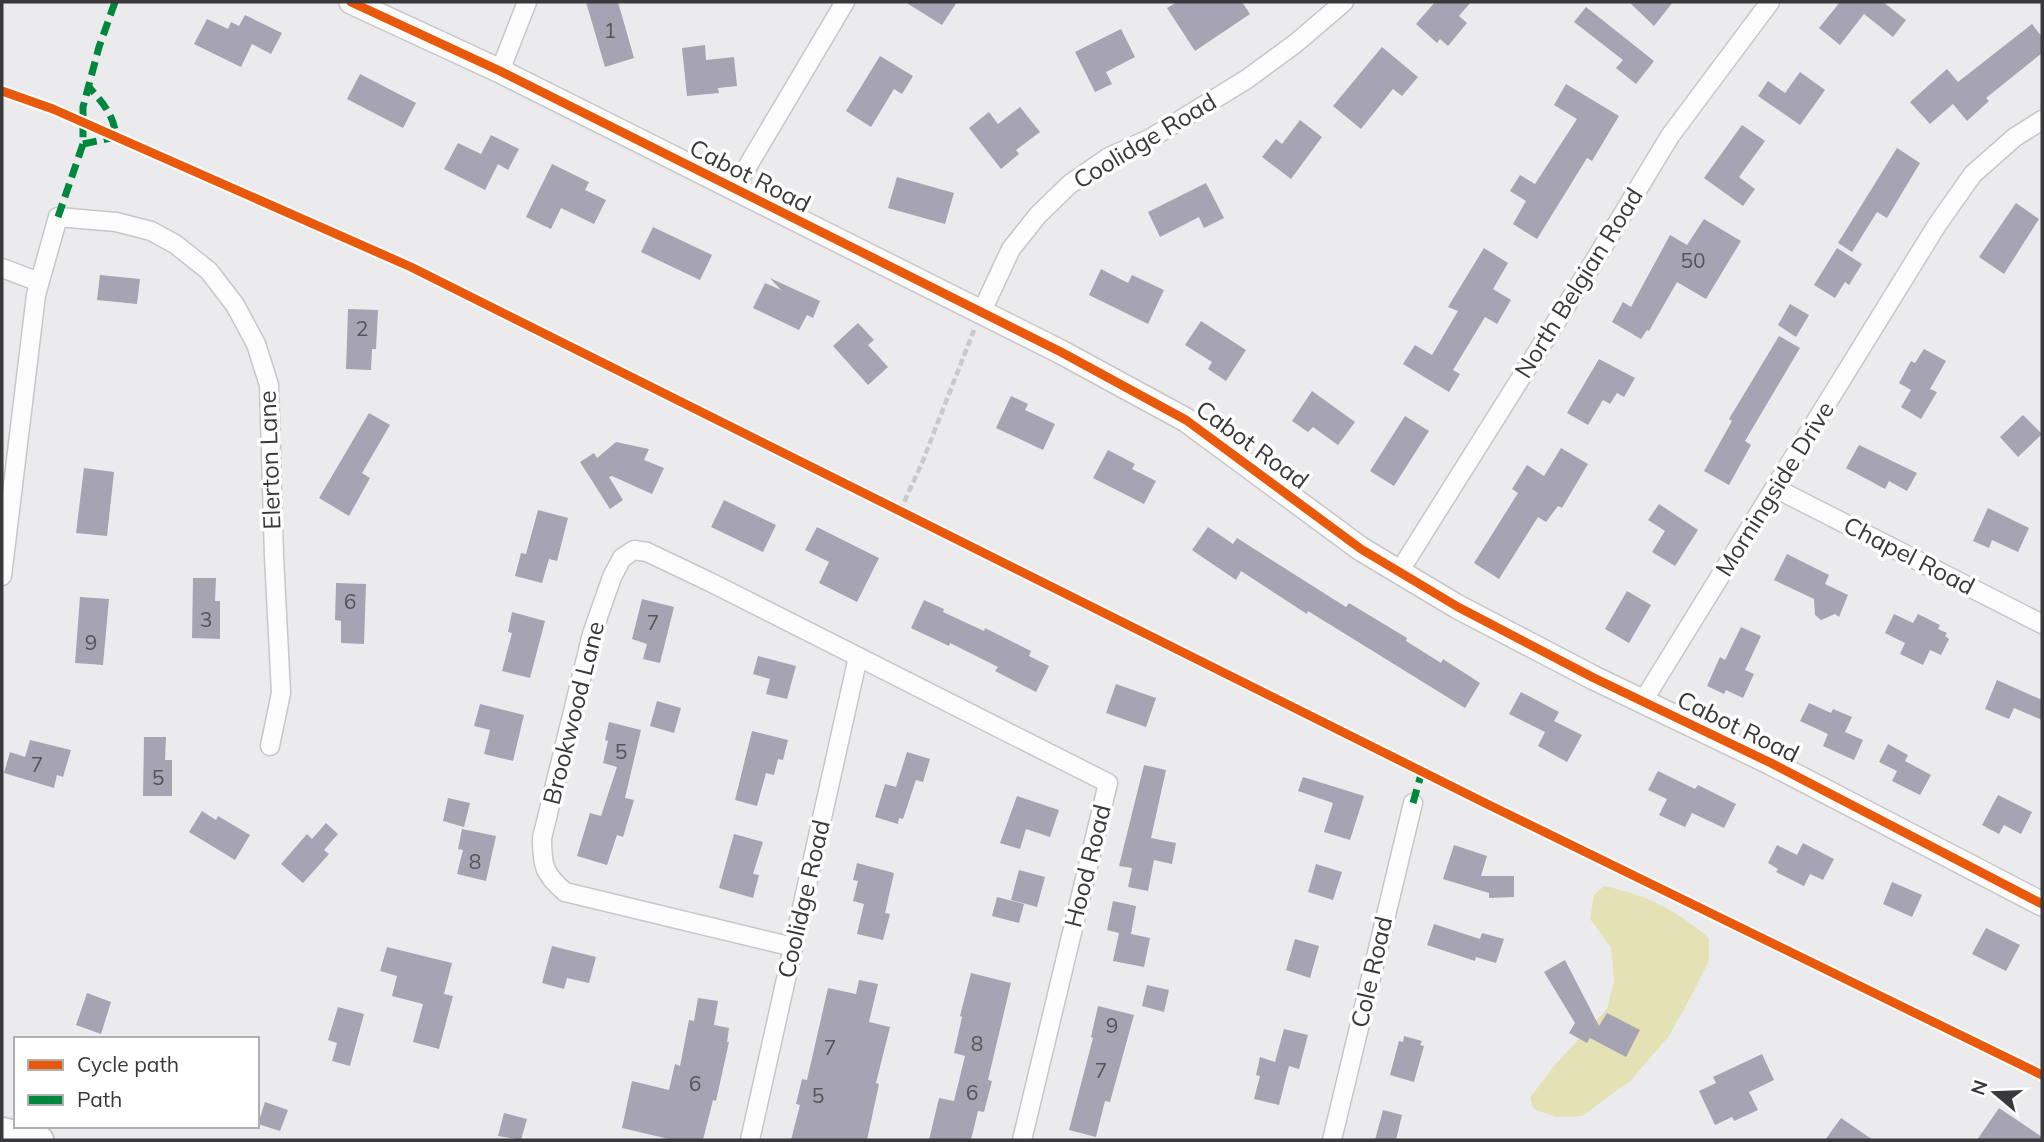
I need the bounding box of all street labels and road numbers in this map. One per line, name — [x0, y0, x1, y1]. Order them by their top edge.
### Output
street label: Coolidge Road — [1068, 86, 1221, 195]
street label: Cabot Road — [685, 132, 816, 218]
street label: North Belgian Road — [1508, 182, 1649, 383]
street label: Elerton Lane — [252, 390, 286, 530]
street label: Cabot Road — [1190, 393, 1315, 495]
street label: Morningside Drive — [1708, 395, 1840, 581]
street label: Chapel Road — [1839, 509, 1980, 601]
street label: Brookwood Lane — [536, 618, 610, 807]
street label: Cabot Road — [1673, 684, 1804, 768]
street label: Hood Road — [1057, 801, 1117, 930]
street label: Coolidge Road — [770, 817, 836, 981]
street label: Cole Road — [1344, 913, 1398, 1030]

